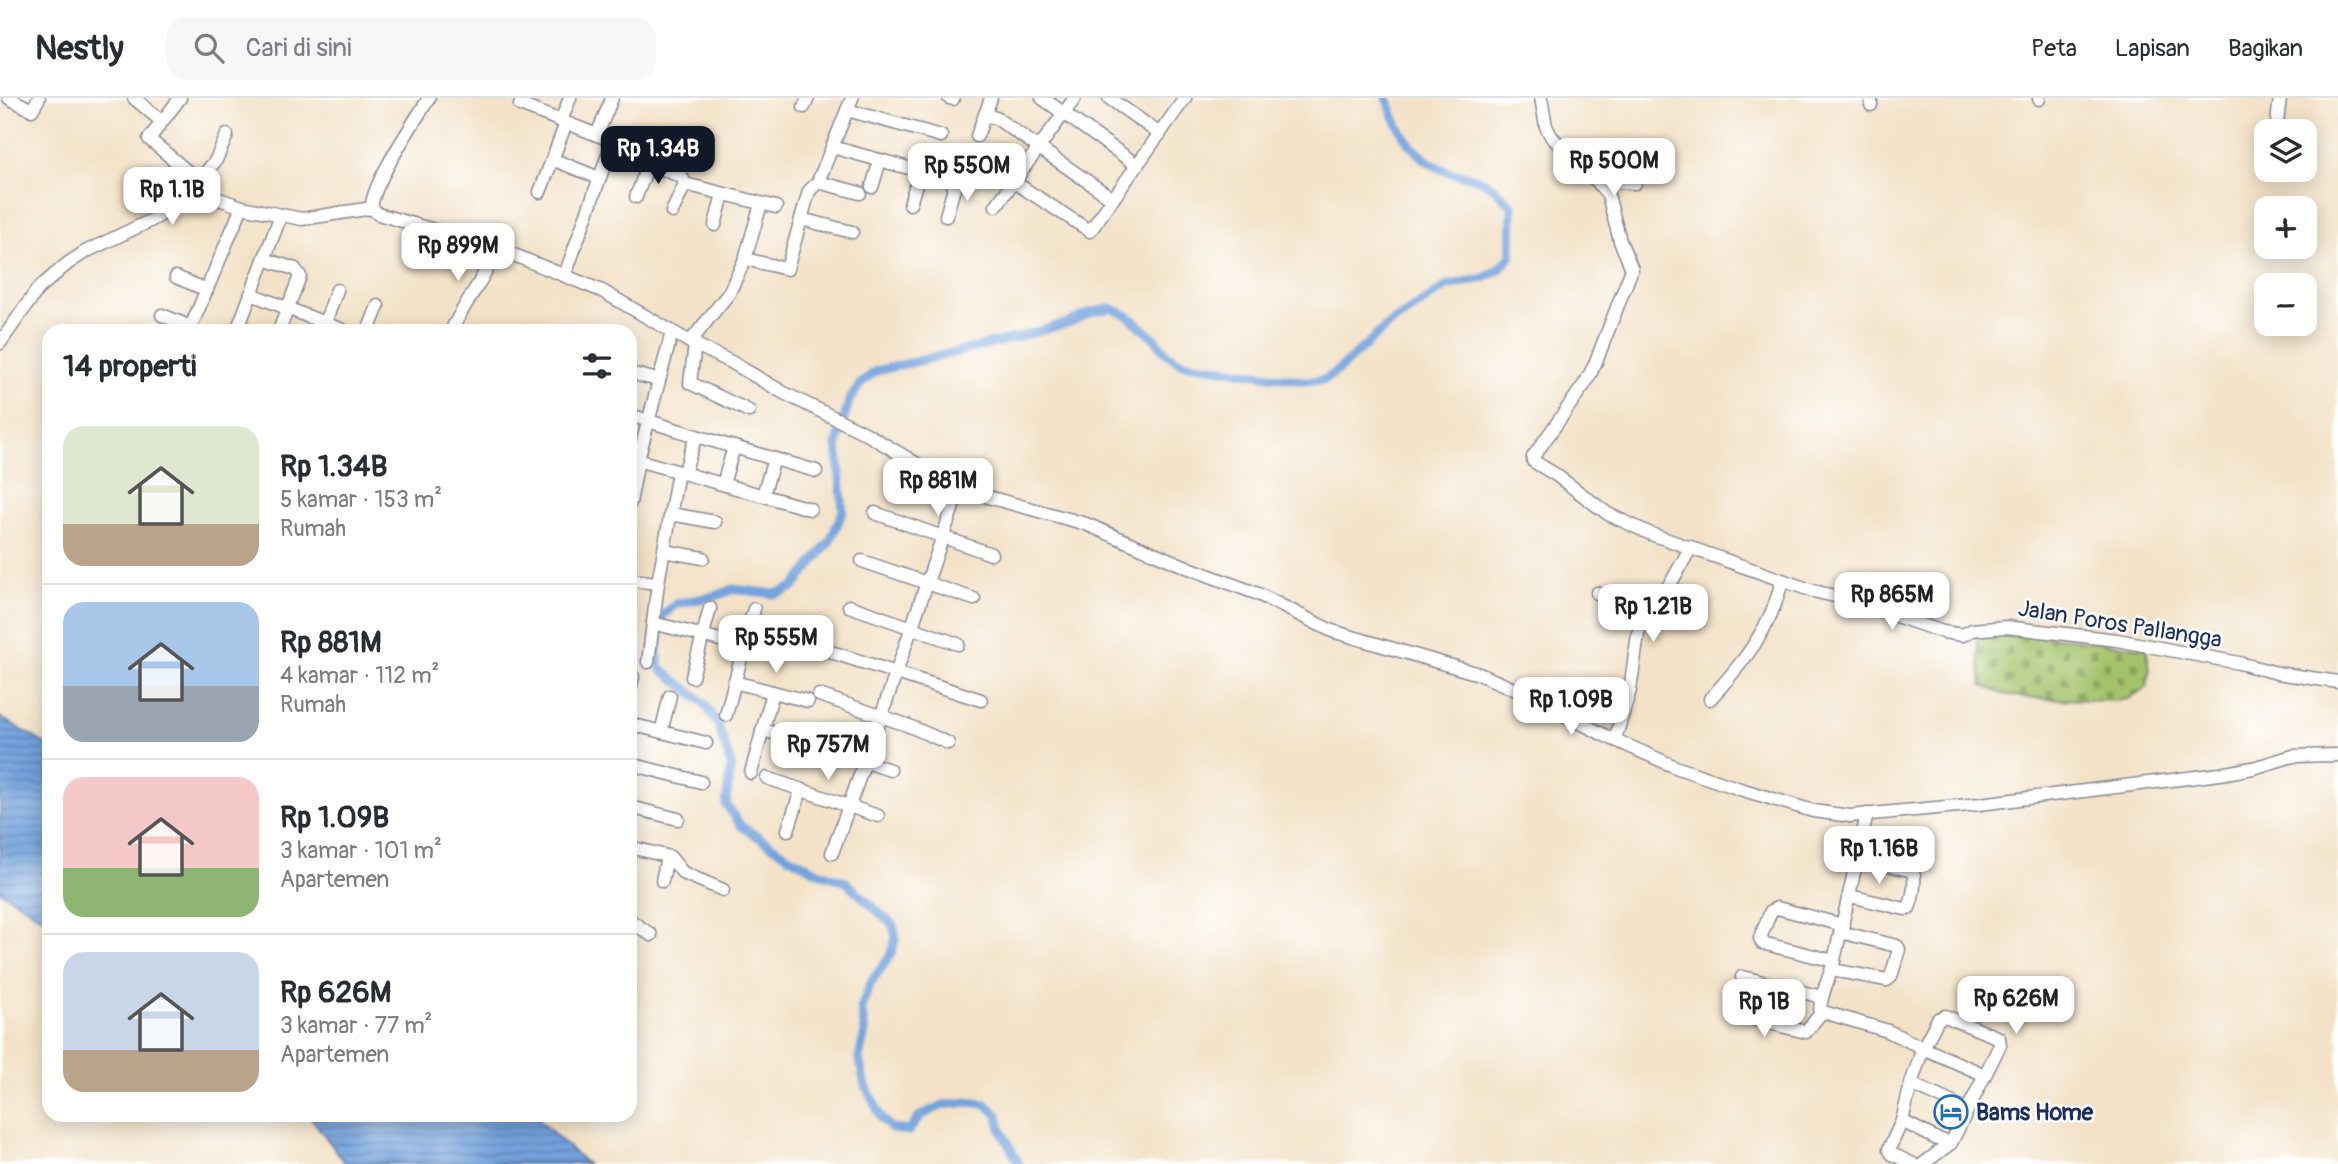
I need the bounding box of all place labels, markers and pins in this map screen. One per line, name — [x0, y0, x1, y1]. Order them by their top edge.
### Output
pin: Rp 1.34B — [586, 126, 730, 186]
pin: Rp 500M — [1549, 139, 1679, 198]
pin: Rp 550M — [902, 144, 1032, 203]
pin: Rp 1.1B — [107, 167, 237, 227]
pin: Rp 899M — [393, 223, 523, 283]
pin: Rp 881M — [873, 458, 1003, 518]
pin: Rp 865M — [1827, 573, 1957, 632]
pin: Rp 1.21B — [1581, 584, 1725, 644]
pin: Rp 555M — [711, 616, 841, 675]
pin: Rp 1.09B — [1499, 678, 1643, 737]
pin: Rp 757M — [763, 722, 893, 782]
pin: Rp 1.16B — [1807, 826, 1951, 886]
pin: Rp 626M — [1951, 976, 2081, 1036]
pin: Rp 1B — [1715, 979, 1813, 1039]
hotel icon: Bams Home — [1932, 1093, 1970, 1131]
place label: Bams Home — [1976, 1098, 2094, 1127]

